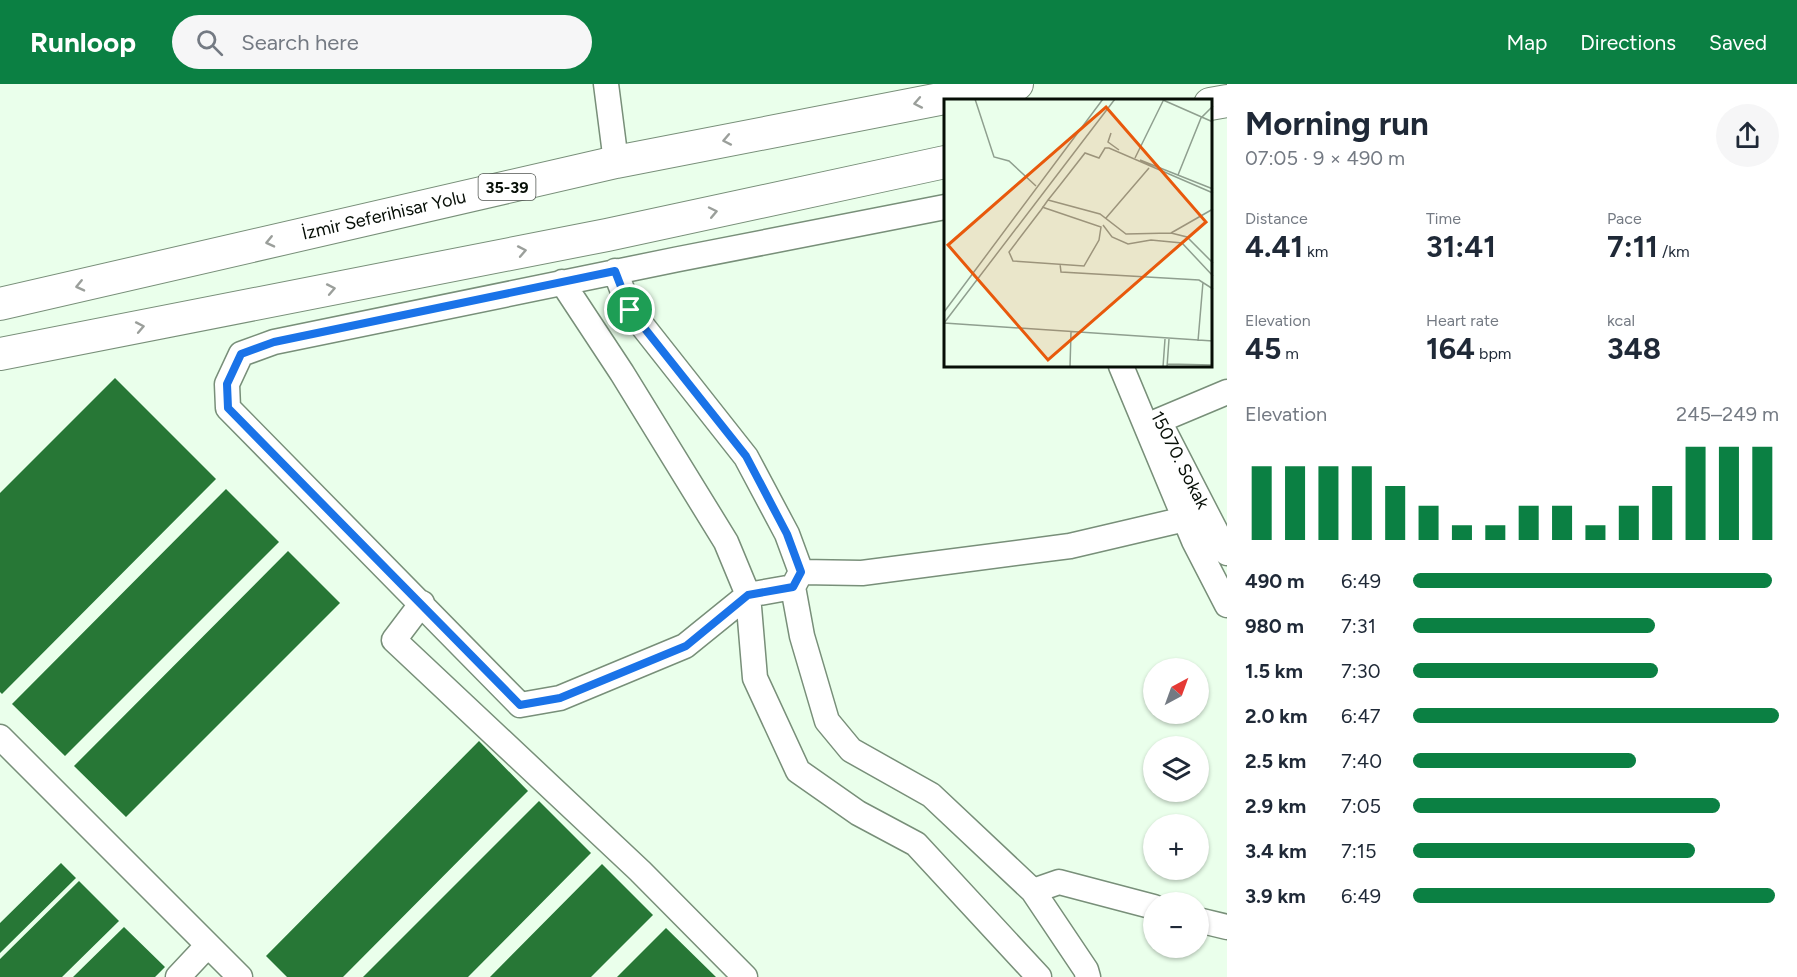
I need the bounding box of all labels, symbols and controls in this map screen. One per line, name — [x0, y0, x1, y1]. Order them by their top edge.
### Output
search box — [172, 15, 592, 69]
text: Runloop — [30, 25, 136, 59]
icon: search — [193, 26, 226, 59]
text: Search here — [241, 29, 359, 56]
text: Map — [1506, 30, 1547, 55]
text: Directions — [1580, 30, 1676, 55]
text: Saved — [1709, 30, 1767, 55]
one-way arrow — [914, 96, 924, 109]
inset map — [944, 99, 1212, 368]
text: Morning run — [1245, 104, 1429, 143]
button: share — [1716, 104, 1779, 167]
one-way arrow — [722, 133, 732, 146]
text: 07:05 · 9 × 490 m — [1245, 146, 1405, 170]
road number: 35-39 — [478, 174, 536, 200]
street label: İzmir Seferihisar Yolu — [300, 185, 468, 245]
one-way arrow — [708, 206, 718, 219]
text: Distance — [1245, 209, 1308, 228]
text: Time — [1426, 209, 1461, 228]
text: Pace — [1607, 209, 1642, 228]
text: 4.41 — [1245, 228, 1303, 265]
text: 31:41 — [1426, 228, 1496, 265]
text: 7:11 — [1607, 228, 1658, 265]
one-way arrow — [265, 234, 275, 247]
text: km — [1303, 242, 1328, 261]
text: /km — [1658, 242, 1690, 261]
one-way arrow — [517, 246, 527, 259]
one-way arrow — [75, 278, 85, 291]
one-way arrow — [326, 283, 336, 296]
pin — [604, 284, 655, 335]
icon: arrive — [613, 293, 646, 326]
text: Elevation — [1245, 311, 1311, 330]
text: Heart rate — [1426, 311, 1499, 330]
text: kcal — [1607, 311, 1635, 330]
one-way arrow — [135, 321, 145, 334]
text: 45 — [1245, 330, 1281, 367]
text: 164 — [1426, 330, 1475, 367]
text: 348 — [1607, 330, 1661, 367]
text: m — [1281, 344, 1299, 363]
text: bpm — [1475, 344, 1511, 363]
text: Elevation — [1245, 402, 1327, 426]
text: 245–249 m — [1676, 402, 1779, 426]
street label: 15070. Sokak — [1146, 407, 1214, 513]
text: 490 m — [1245, 569, 1304, 593]
text: 6:49 — [1341, 569, 1381, 593]
text: 980 m — [1245, 614, 1304, 638]
text: 7:31 — [1341, 614, 1376, 638]
north arrow — [1143, 658, 1209, 724]
map controls — [1143, 658, 1209, 958]
text: 1.5 km — [1245, 659, 1303, 683]
text: 7:30 — [1341, 659, 1381, 683]
text: 2.0 km — [1245, 704, 1307, 728]
text: 6:47 — [1341, 704, 1381, 728]
button: layers — [1143, 736, 1209, 802]
text: 2.5 km — [1245, 749, 1306, 773]
text: 7:40 — [1341, 749, 1382, 773]
text: 2.9 km — [1245, 794, 1306, 818]
text: 7:05 — [1341, 794, 1381, 818]
button: + — [1143, 814, 1209, 880]
text: 3.4 km — [1245, 839, 1307, 863]
text: 7:15 — [1341, 839, 1377, 863]
text: 3.9 km — [1245, 884, 1306, 908]
text: 6:49 — [1341, 884, 1381, 908]
button: − — [1143, 892, 1209, 958]

